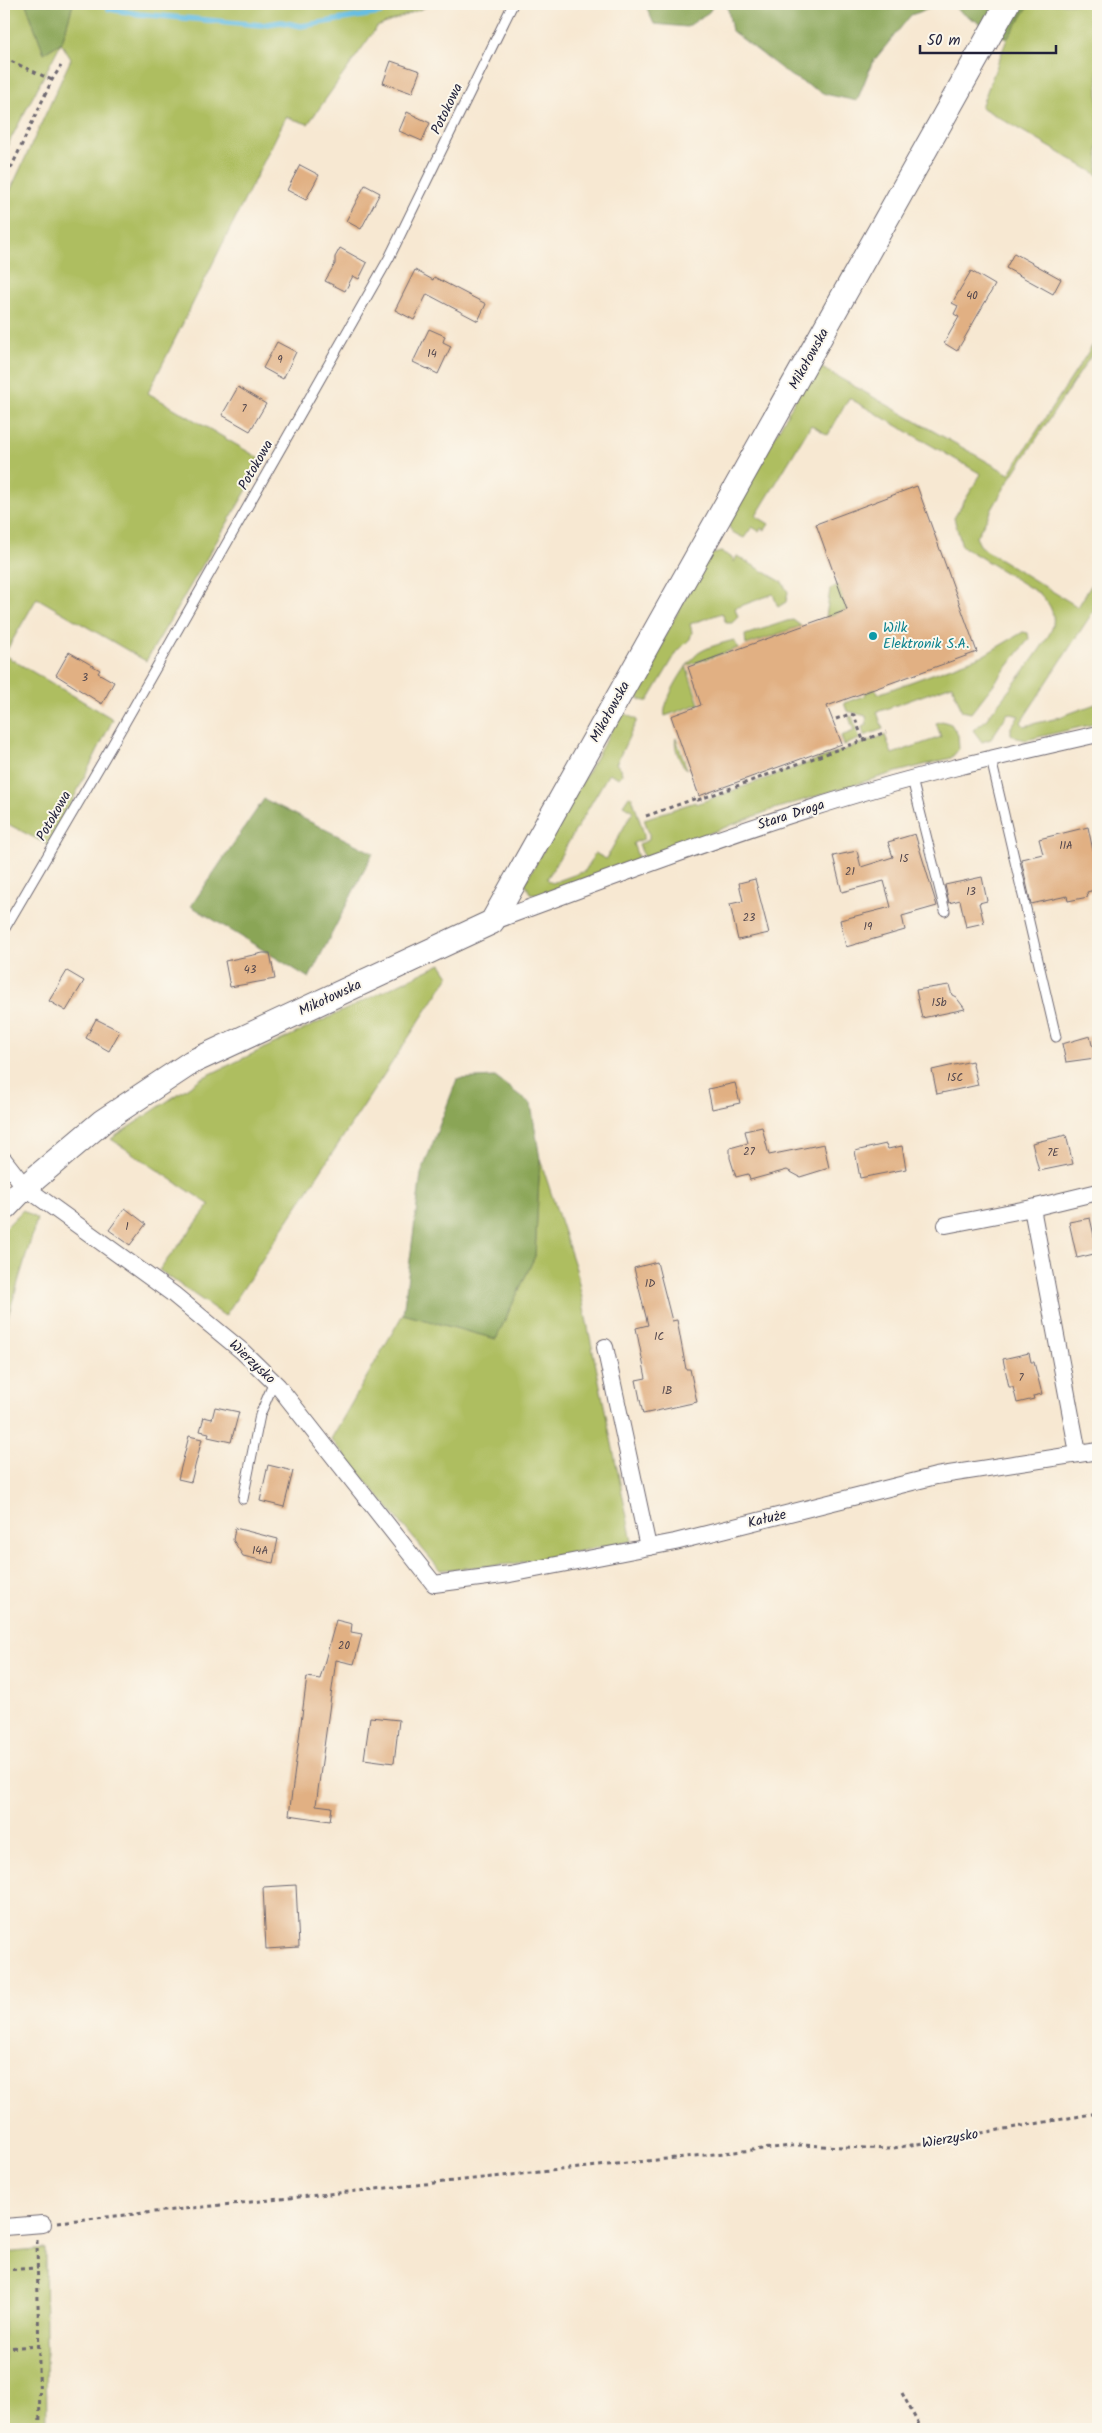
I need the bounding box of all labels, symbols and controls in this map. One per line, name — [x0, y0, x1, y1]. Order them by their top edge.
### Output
scale bar — [920, 22, 1056, 54]
text: 50 m — [927, 29, 961, 53]
street label: Potokowa — [425, 80, 469, 138]
house number: 40 — [966, 287, 978, 305]
street label: Mikołowska — [783, 324, 835, 394]
house number: 14 — [427, 345, 437, 363]
house number: 9 — [277, 351, 283, 369]
house number: 7 — [241, 400, 247, 418]
street label: Potokowa — [233, 436, 279, 494]
place label: Wilk Elektronik S.A. — [883, 617, 969, 655]
marker: Wilk Elektronik S.A. — [867, 630, 879, 642]
house number: 3 — [82, 669, 88, 687]
street label: Mikołowska — [584, 677, 636, 747]
street label: Potokowa — [31, 787, 77, 845]
street label: Stara Droga — [755, 794, 827, 836]
house number: 11A — [1059, 837, 1073, 855]
house number: 15 — [899, 850, 910, 868]
house number: 21 — [845, 863, 855, 881]
house number: 13 — [966, 883, 976, 901]
house number: 23 — [743, 909, 755, 927]
house number: 19 — [864, 918, 873, 936]
house number: 43 — [244, 961, 256, 979]
street label: Mikołowska — [295, 974, 365, 1022]
house number: 15b — [931, 994, 947, 1012]
house number: 15C — [947, 1069, 963, 1087]
house number: 27 — [743, 1143, 756, 1161]
house number: 7E — [1047, 1144, 1059, 1162]
house number: 1 — [125, 1218, 129, 1236]
house number: 1D — [645, 1275, 655, 1293]
house number: 1C — [654, 1328, 664, 1346]
street label: Wierzysko — [224, 1335, 280, 1389]
house number: 7 — [1018, 1369, 1024, 1387]
house number: 1B — [662, 1382, 672, 1400]
street label: Kałuże — [745, 1503, 789, 1534]
house number: 14A — [252, 1542, 268, 1560]
house number: 20 — [338, 1637, 350, 1655]
street label: Wierzysko — [920, 2123, 980, 2155]

